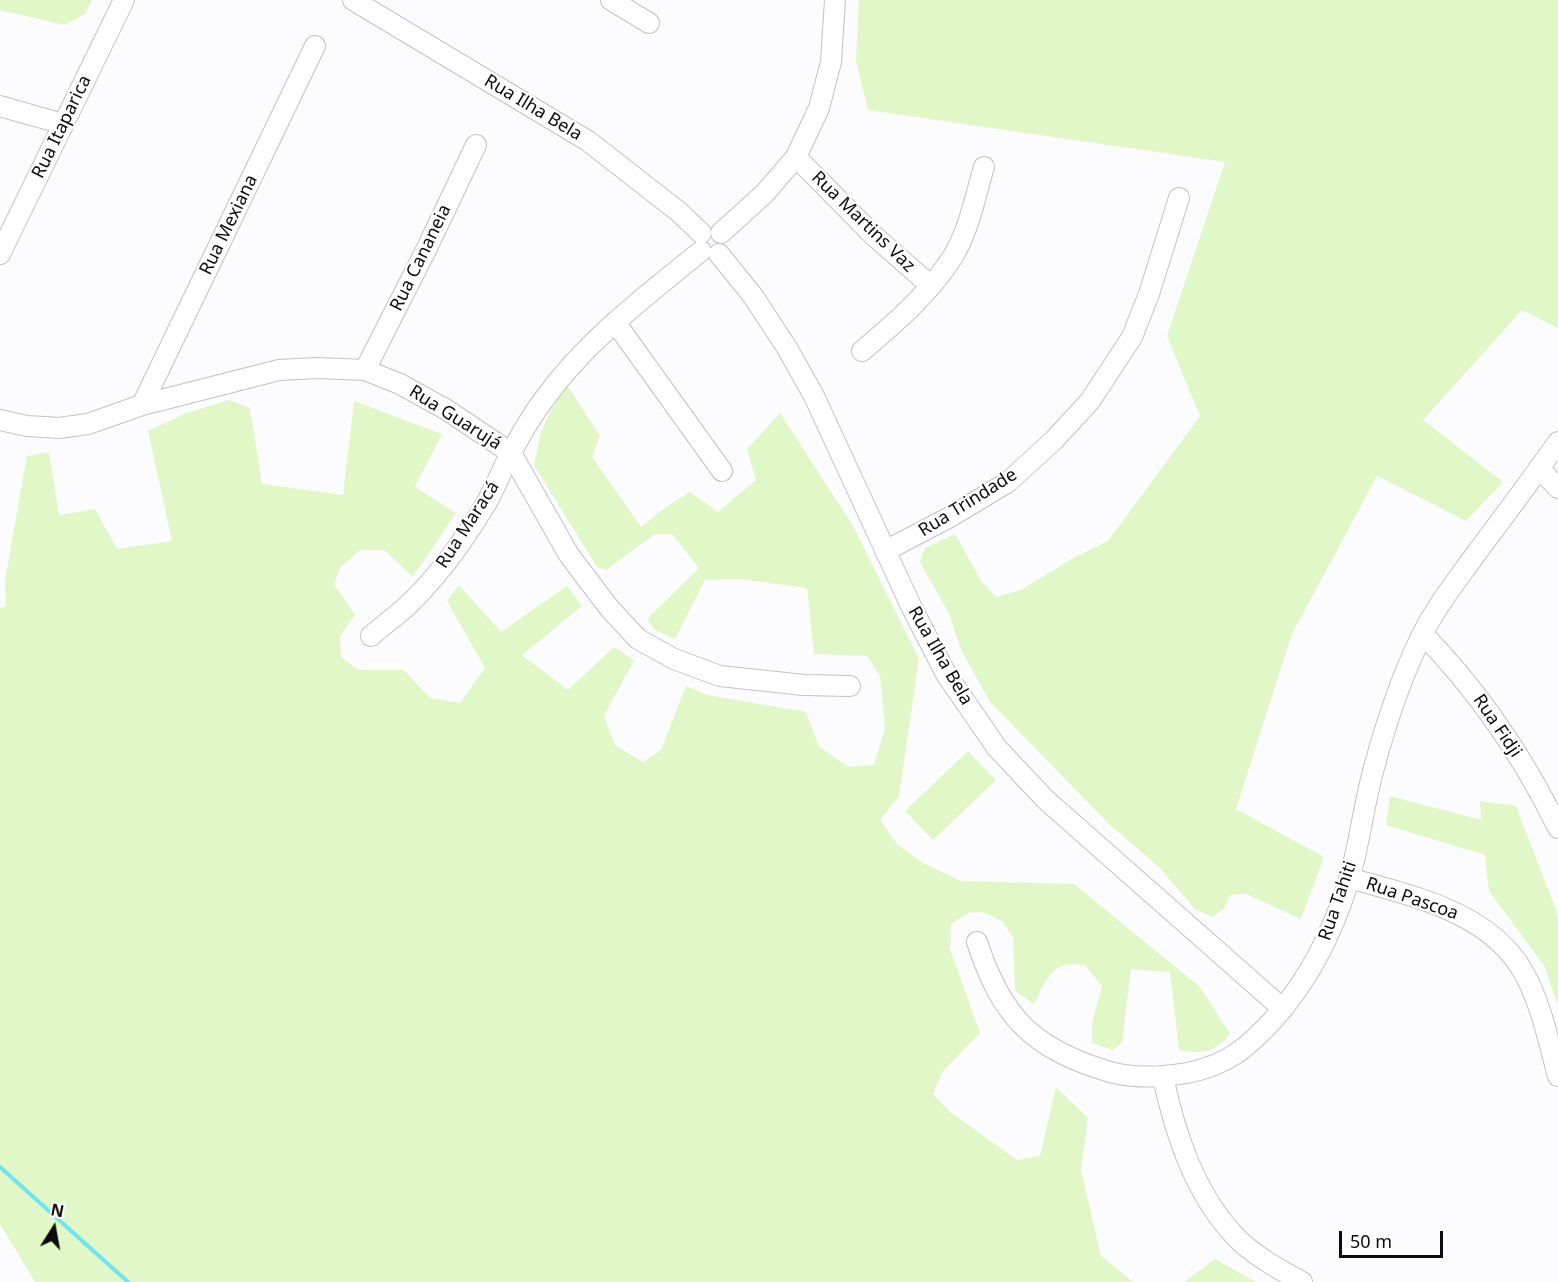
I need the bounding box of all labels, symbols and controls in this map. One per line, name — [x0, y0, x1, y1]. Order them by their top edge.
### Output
street label: Rua Ilha Bela — [480, 70, 586, 146]
street label: Rua Itaparica — [28, 72, 96, 182]
street label: Rua Martins Vaz — [807, 167, 919, 277]
street label: Rua Mexiana — [195, 171, 263, 279]
street label: Rua Cananeia — [386, 201, 456, 315]
street label: Rua Guarujá — [405, 381, 505, 455]
street label: Rua Trindade — [915, 464, 1021, 542]
street label: Rua Maracá — [432, 477, 504, 573]
street label: Rua Ilha Bela — [903, 603, 977, 709]
street label: Rua Fidji — [1468, 690, 1526, 762]
street label: Rua Tahiti — [1314, 858, 1362, 944]
street label: Rua Pascoa — [1363, 873, 1461, 925]
north arrow — [24, 1198, 84, 1258]
text: N — [49, 1198, 66, 1222]
scale bar — [1342, 1219, 1446, 1257]
text: 50 m — [1350, 1229, 1392, 1253]

